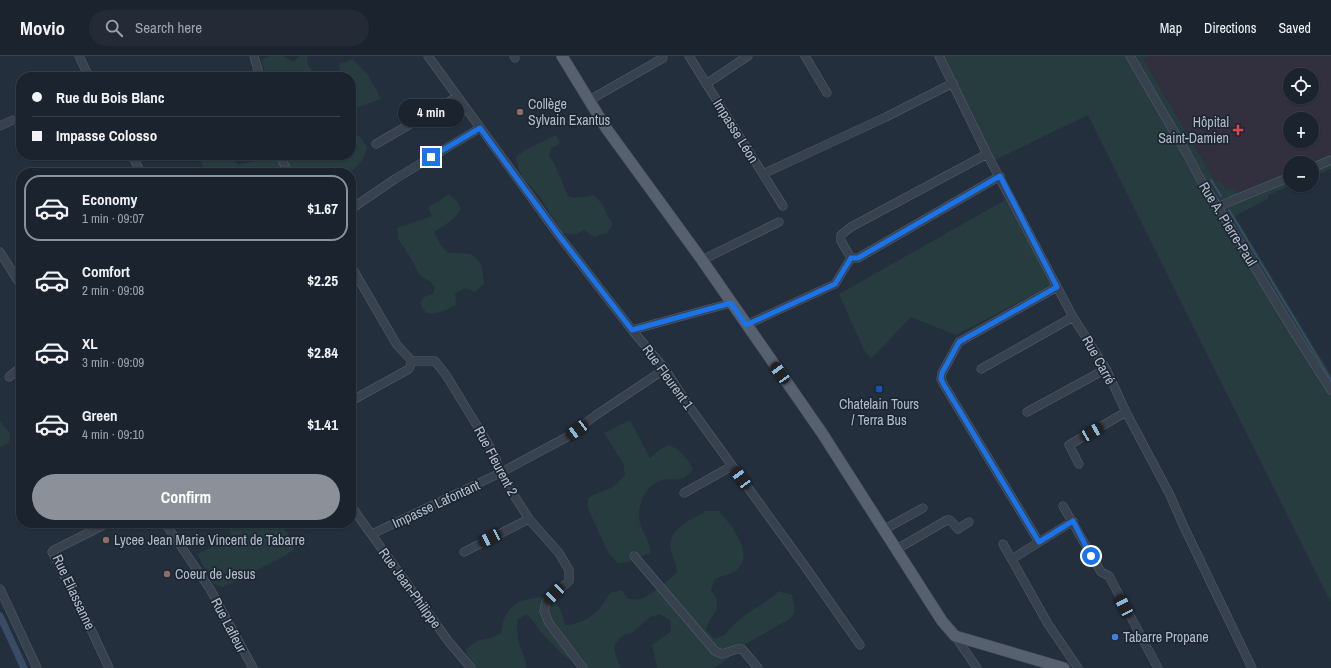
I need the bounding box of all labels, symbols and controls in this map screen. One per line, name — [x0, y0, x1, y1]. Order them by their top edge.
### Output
search box — [89, 10, 369, 46]
text: Movio — [20, 15, 65, 41]
icon: search — [103, 17, 125, 39]
text: Search here — [135, 17, 202, 38]
text: Map — [1160, 19, 1182, 37]
text: Directions — [1204, 19, 1256, 37]
text: Saved — [1278, 19, 1311, 37]
map controls — [1283, 68, 1319, 192]
button: locate — [1283, 68, 1319, 104]
text: Rue du Bois Blanc — [56, 87, 165, 108]
place label: Collège Sylvain Exantus — [528, 95, 611, 129]
street label: Impasse Léon — [709, 96, 763, 166]
callout: 4 min — [398, 99, 464, 127]
text: 4 min — [417, 104, 445, 121]
marker: Collège Sylvain Exantus — [515, 107, 525, 117]
button: + — [1283, 112, 1319, 148]
place label: Hôpital Saint-Damien — [1158, 113, 1229, 147]
marker: Hôpital Saint-Damien — [1232, 124, 1244, 136]
text: Impasse Colosso — [56, 125, 157, 146]
route end — [422, 148, 440, 166]
button: − — [1283, 156, 1319, 192]
street label: Rue A. Pierre-Paul — [1195, 179, 1261, 269]
text: Economy — [82, 189, 137, 210]
icon: car — [34, 190, 70, 226]
text: $1.67 — [307, 198, 338, 219]
text: 1 min · 09:07 — [82, 210, 144, 227]
text: Comfort — [82, 261, 130, 282]
icon: car — [34, 262, 70, 298]
text: $2.25 — [307, 270, 338, 291]
text: 2 min · 09:08 — [82, 282, 144, 299]
street label: Rue Carré — [1078, 332, 1120, 388]
text: XL — [82, 333, 98, 354]
icon: car — [34, 334, 70, 370]
street label: Rue Fleurent 1 — [638, 341, 698, 414]
text: $2.84 — [307, 342, 338, 363]
text: 3 min · 09:09 — [82, 354, 144, 371]
car — [768, 360, 792, 386]
marker: Chatelain Tours / Terra Bus — [874, 384, 884, 394]
place label: Chatelain Tours / Terra Bus — [839, 395, 919, 429]
text: Green — [82, 405, 118, 426]
icon: car — [34, 406, 70, 442]
text: $1.41 — [307, 414, 338, 435]
car — [564, 418, 590, 442]
car — [1079, 421, 1105, 443]
street label: Rue Fleurent 2 — [470, 423, 522, 499]
text: 4 min · 09:10 — [82, 426, 144, 443]
car — [729, 465, 753, 491]
button: Confirm — [32, 474, 340, 520]
street label: Impasse Lafontant — [389, 476, 483, 532]
car — [477, 527, 503, 549]
place label: Lycee Jean Marie Vincent de Tabarre — [114, 531, 305, 549]
marker: Lycee Jean Marie Vincent de Tabarre — [101, 535, 111, 545]
street label: Rue Jean-Philippe — [375, 544, 445, 632]
route start — [1082, 547, 1100, 565]
street label: Rue Eliassanne — [49, 551, 99, 633]
place label: Coeur de Jesus — [175, 565, 256, 583]
marker: Coeur de Jesus — [162, 569, 172, 579]
car — [541, 581, 567, 607]
car — [1113, 593, 1135, 619]
street label: Rue Lafleur — [207, 595, 251, 656]
place label: Tabarre Propane — [1123, 628, 1209, 646]
marker: Tabarre Propane — [1110, 632, 1120, 642]

